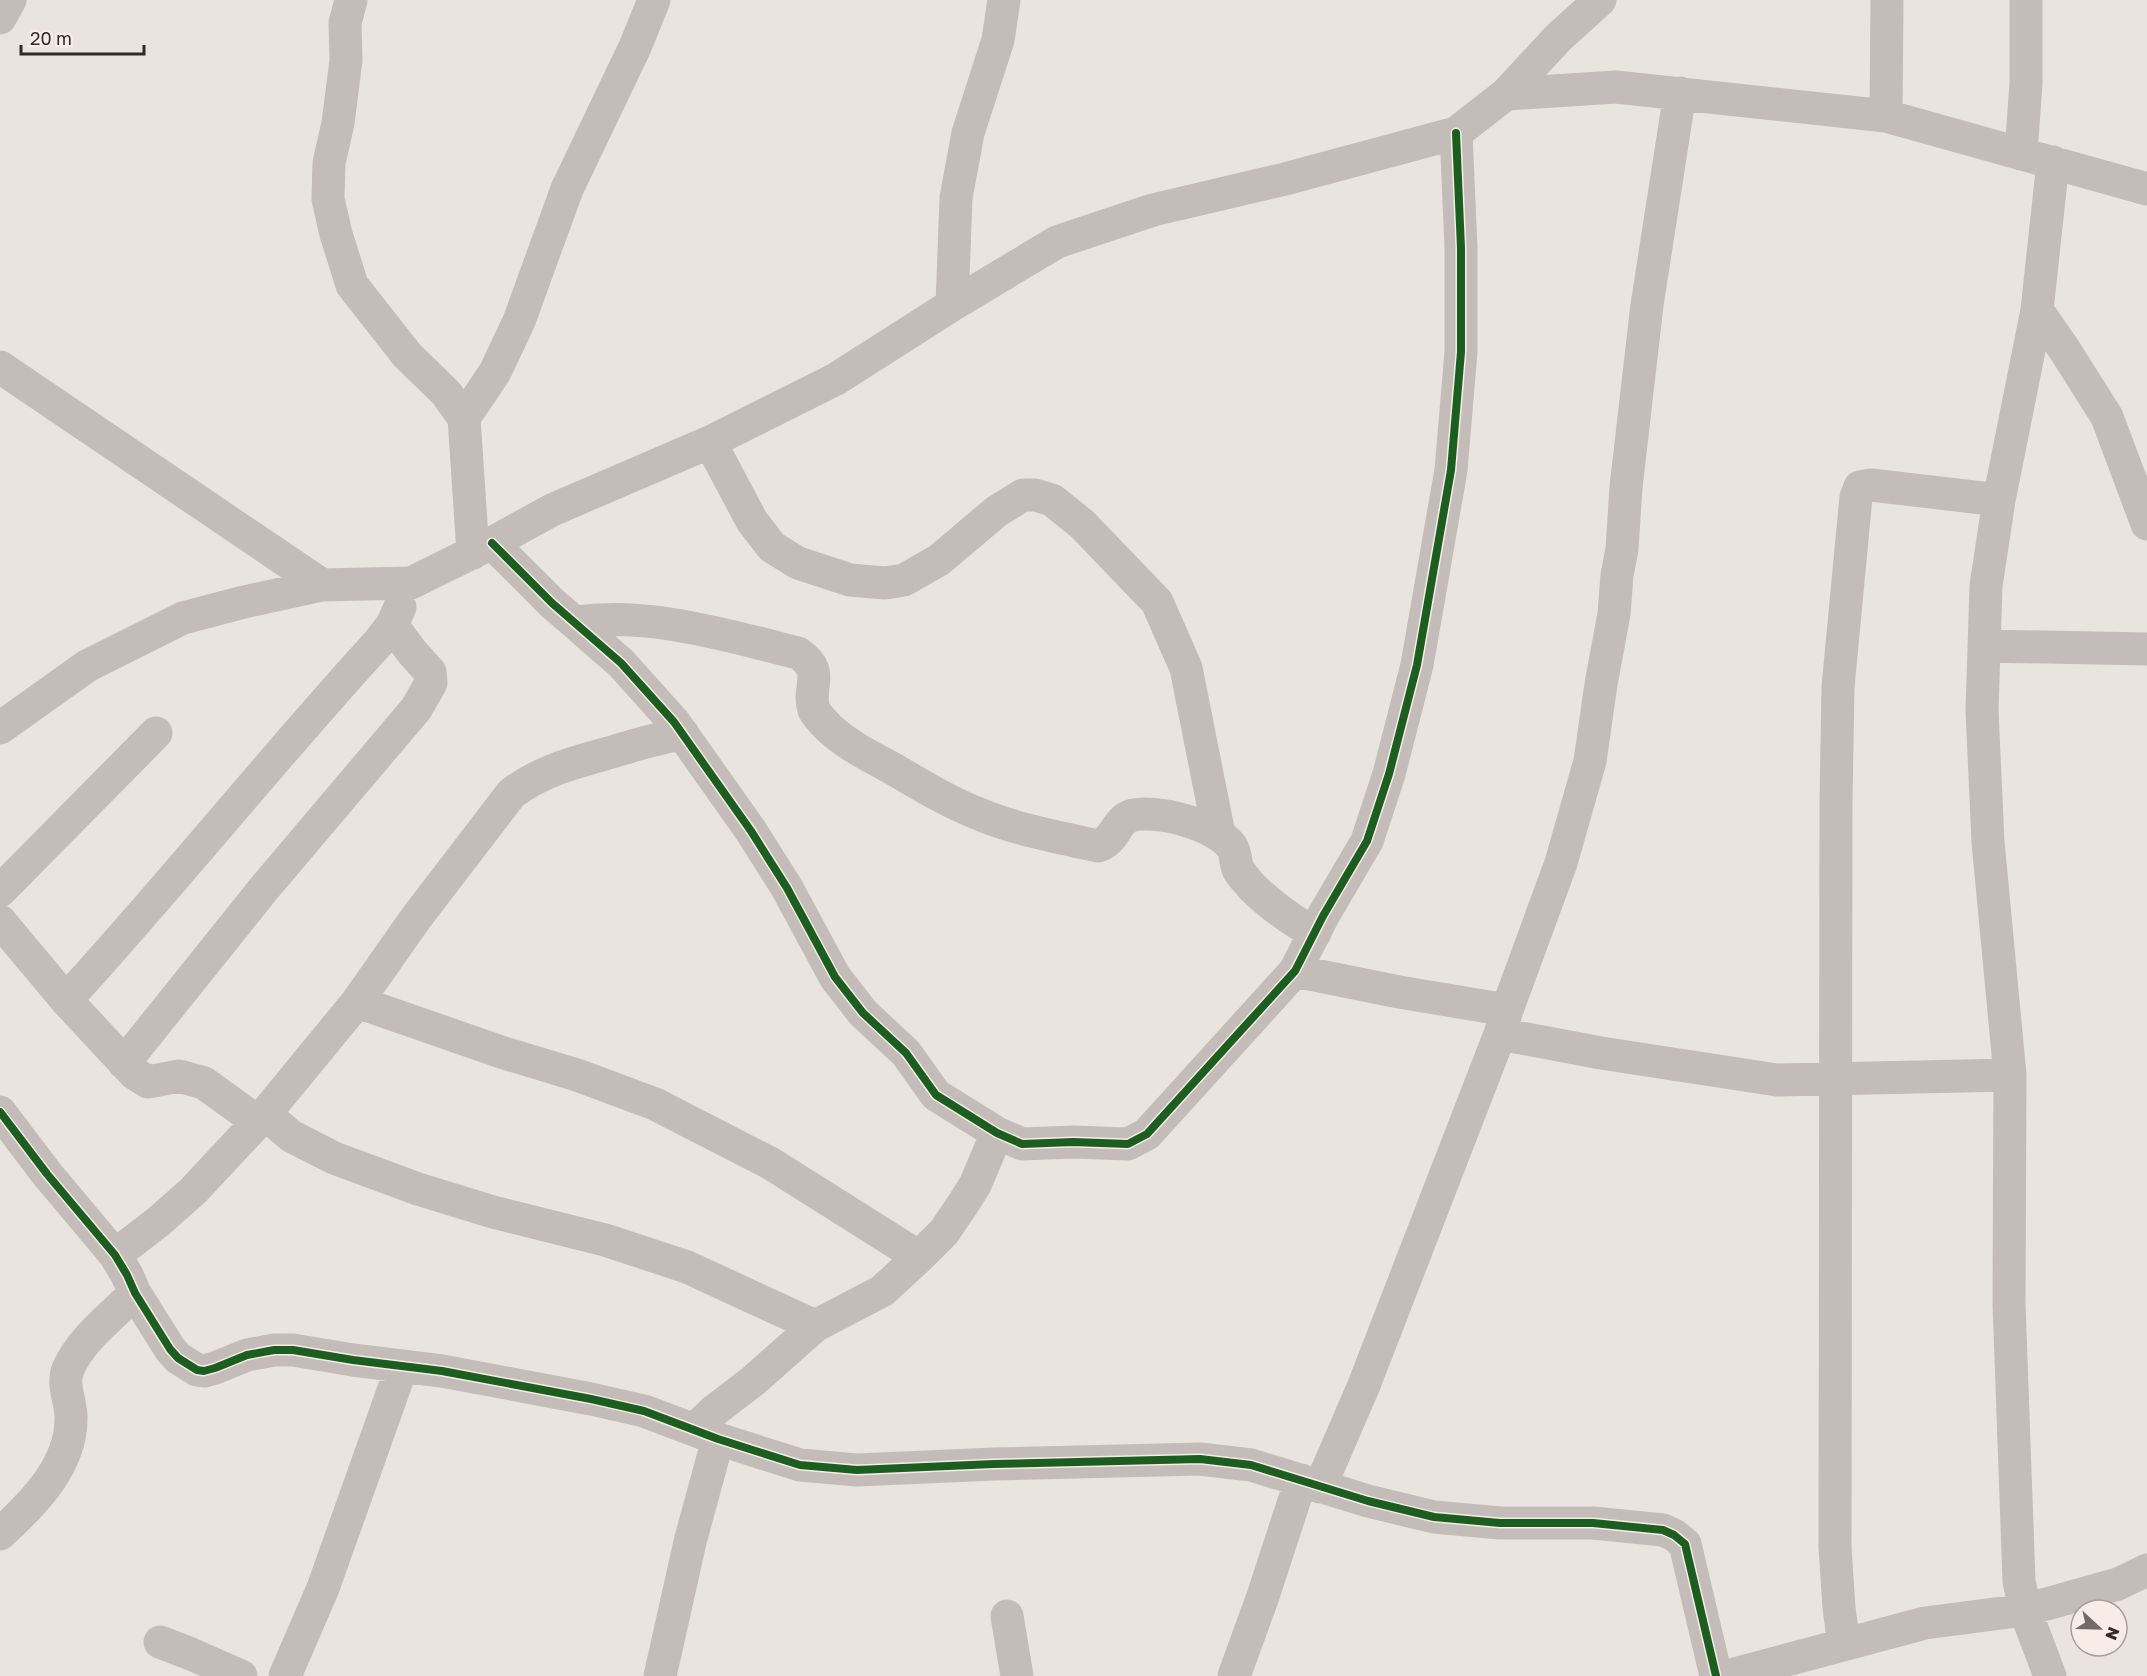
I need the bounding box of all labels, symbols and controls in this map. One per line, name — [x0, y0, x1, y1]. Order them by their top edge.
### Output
scale bar — [21, 18, 144, 56]
text: 20 m — [30, 27, 72, 49]
north arrow — [2069, 1598, 2129, 1658]
text: N — [2101, 1624, 2124, 1643]

